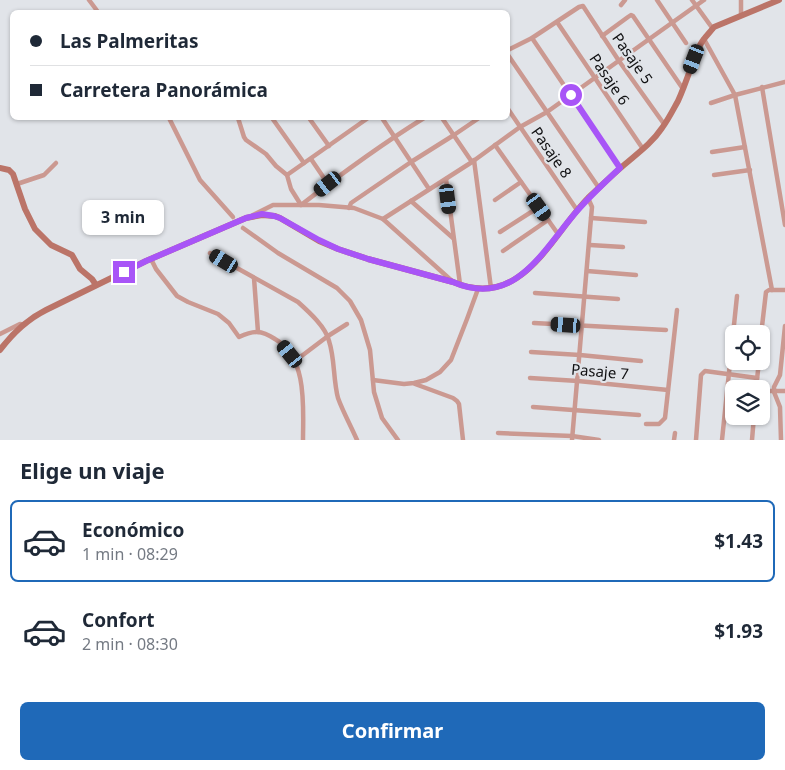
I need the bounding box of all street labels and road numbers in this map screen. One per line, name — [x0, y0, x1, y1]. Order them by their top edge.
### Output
street label: Pasaje 5 — [608, 29, 658, 87]
street label: Pasaje 6 — [586, 49, 634, 109]
street label: Pasaje 8 — [527, 123, 577, 181]
street label: Pasaje 7 — [570, 359, 630, 383]

